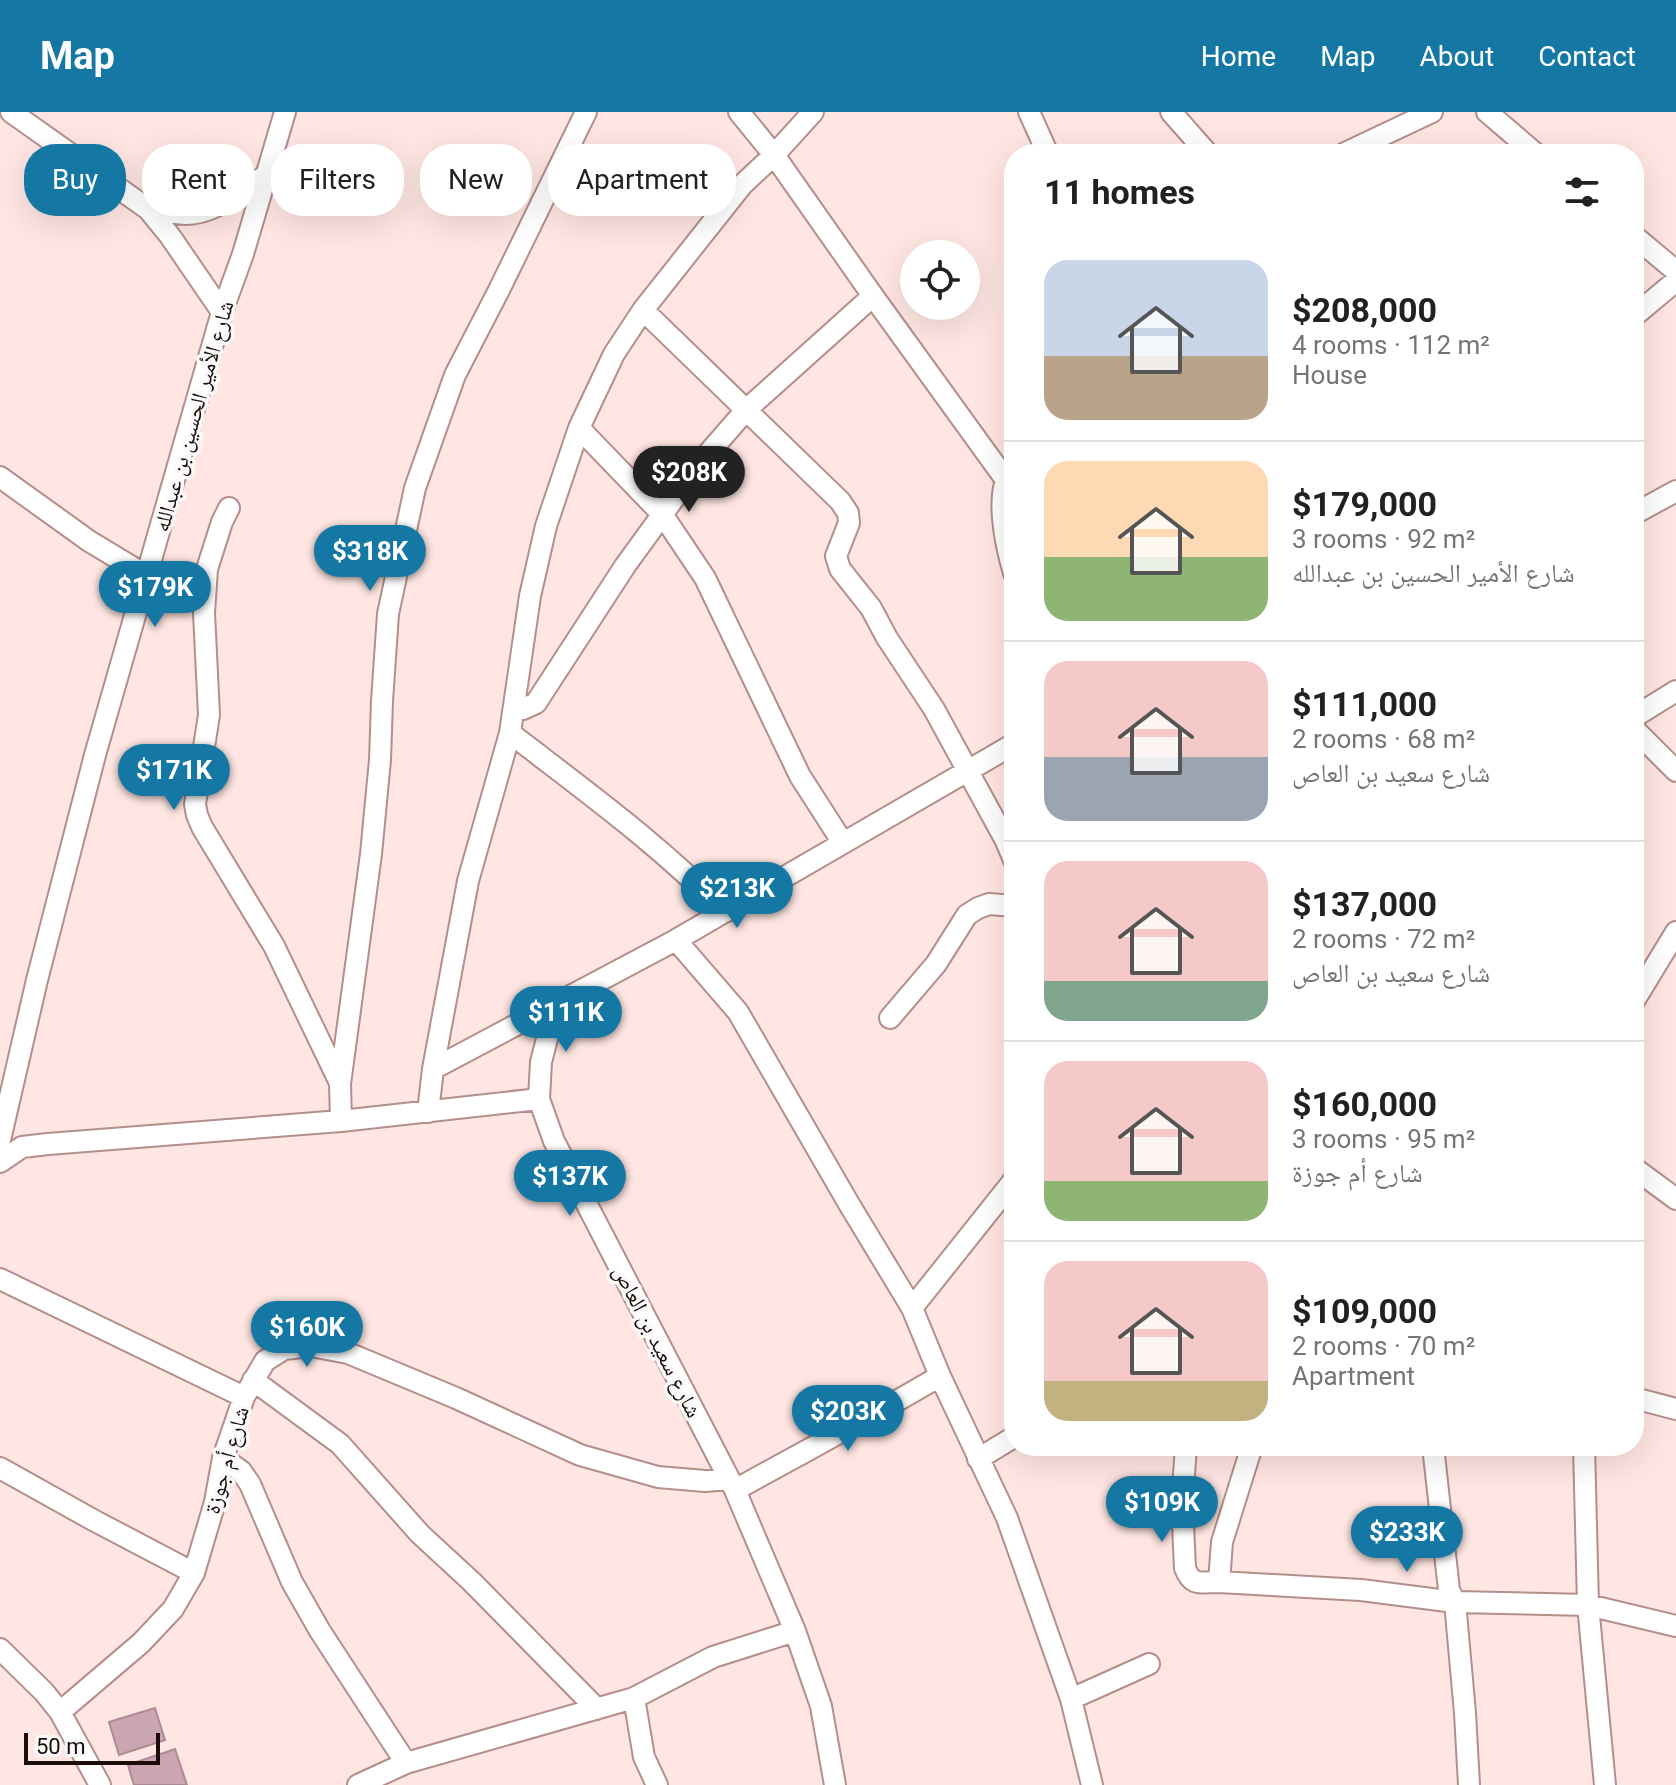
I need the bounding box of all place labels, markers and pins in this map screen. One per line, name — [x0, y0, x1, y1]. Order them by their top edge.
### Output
pin: $208K — [633, 446, 745, 514]
pin: $318K — [314, 525, 426, 593]
pin: $179K — [99, 561, 211, 629]
pin: $171K — [118, 744, 230, 812]
pin: $213K — [681, 862, 793, 930]
pin: $111K — [510, 986, 622, 1054]
pin: $137K — [514, 1150, 626, 1218]
pin: $160K — [251, 1301, 363, 1369]
pin: $203K — [792, 1385, 904, 1453]
pin: $109K — [1106, 1476, 1218, 1544]
pin: $233K — [1351, 1506, 1463, 1574]

